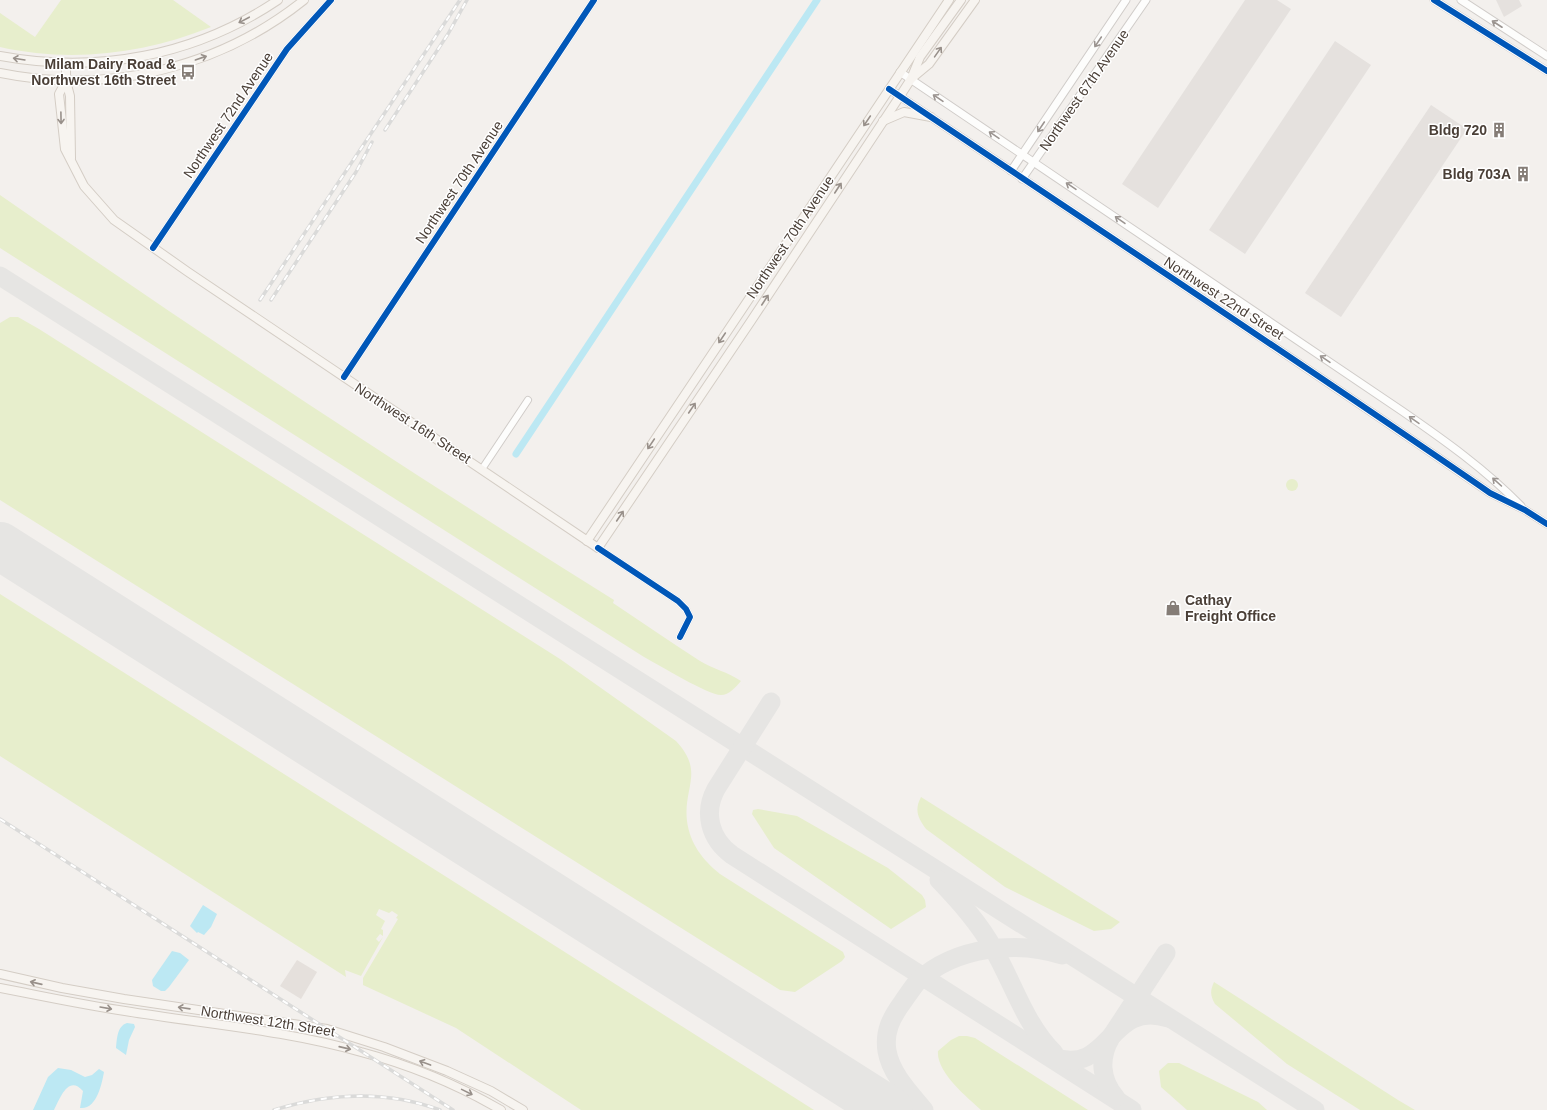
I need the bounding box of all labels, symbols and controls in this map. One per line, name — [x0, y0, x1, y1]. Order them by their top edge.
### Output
one-way arrow — [238, 17, 250, 25]
one-way arrow — [1491, 19, 1503, 27]
street label: Northwest 67th Avenue — [1036, 26, 1132, 154]
one-way arrow — [1094, 36, 1102, 47]
one-way arrow — [934, 46, 942, 57]
street label: Northwest 72nd Avenue — [180, 49, 276, 181]
one-way arrow — [194, 54, 206, 62]
one-way arrow — [13, 55, 26, 63]
place label: Milam Dairy Road & Northwest 16th Street — [31, 56, 176, 88]
bus stop icon: Milam Dairy Road & Northwest 16th Street — [179, 63, 197, 81]
one-way arrow — [933, 93, 944, 102]
one-way arrow — [57, 111, 65, 124]
one-way arrow — [863, 115, 871, 126]
street label: Northwest 70th Avenue — [412, 117, 506, 246]
one-way arrow — [1037, 121, 1045, 132]
building icon: Bldg 720 — [1490, 121, 1508, 139]
place label: Bldg 720 — [1429, 122, 1487, 138]
one-way arrow — [989, 131, 1000, 139]
building icon: Bldg 703A — [1514, 165, 1532, 183]
place label: Bldg 703A — [1443, 166, 1511, 182]
street label: Northwest 70th Avenue — [743, 172, 837, 301]
one-way arrow — [835, 182, 843, 194]
one-way arrow — [1065, 182, 1076, 190]
one-way arrow — [1114, 216, 1125, 224]
street label: Northwest 22nd Street — [1161, 253, 1287, 343]
one-way arrow — [761, 295, 769, 306]
one-way arrow — [718, 332, 726, 343]
one-way arrow — [1320, 355, 1331, 363]
street label: Northwest 16th Street — [352, 379, 474, 467]
one-way arrow — [689, 402, 697, 414]
one-way arrow — [1409, 416, 1420, 424]
one-way arrow — [647, 439, 655, 450]
one-way arrow — [1492, 477, 1502, 487]
one-way arrow — [616, 511, 624, 522]
place label: Cathay Freight Office — [1185, 592, 1276, 624]
shop icon: Cathay Freight Office — [1164, 599, 1182, 617]
one-way arrow — [30, 978, 43, 986]
street label: Northwest 12th Street — [200, 1003, 336, 1040]
one-way arrow — [100, 1004, 113, 1012]
one-way arrow — [178, 1004, 191, 1012]
one-way arrow — [338, 1044, 351, 1052]
one-way arrow — [420, 1058, 432, 1066]
one-way arrow — [461, 1089, 473, 1096]

